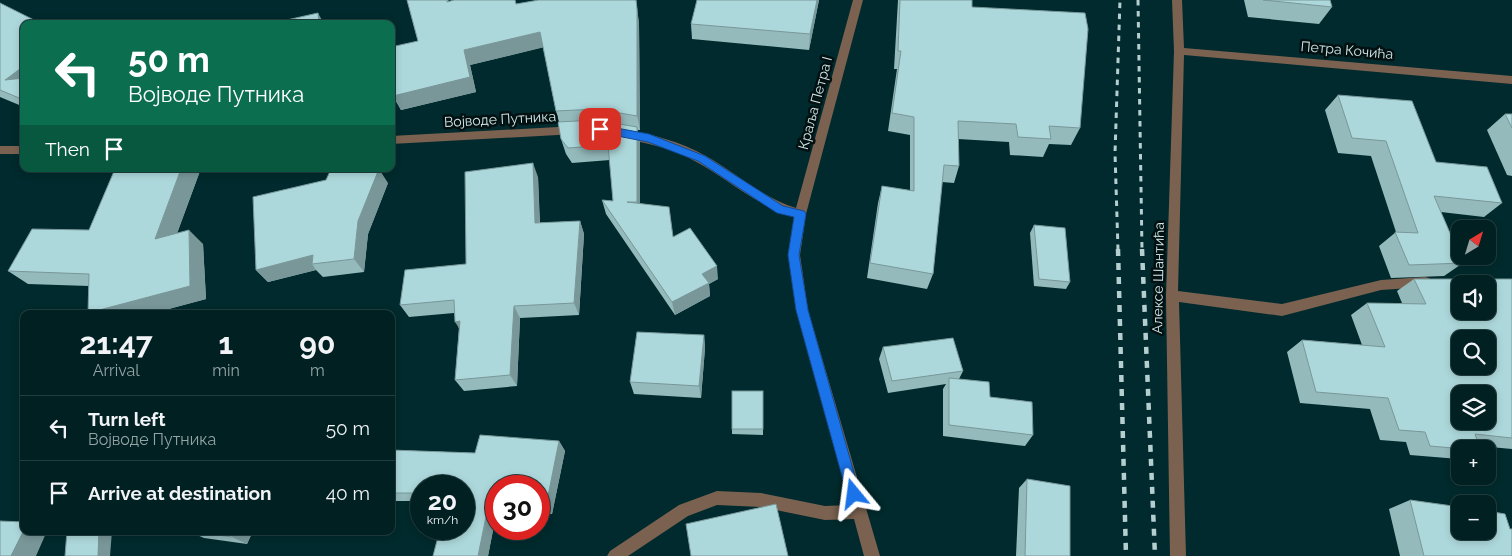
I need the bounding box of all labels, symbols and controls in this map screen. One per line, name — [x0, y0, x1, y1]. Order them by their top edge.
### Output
street label: Петра Кочића — [1300, 38, 1394, 62]
text: 50 m — [128, 39, 210, 80]
icon: left — [45, 40, 110, 105]
street label: Краља Петра I — [795, 55, 835, 151]
text: Војводе Путника — [128, 81, 304, 107]
street label: Војводе Путника — [444, 108, 556, 130]
pin — [579, 108, 621, 150]
icon: arrive — [586, 115, 614, 143]
icon: arrive — [100, 135, 128, 163]
text: Then — [45, 138, 90, 160]
north arrow — [1451, 220, 1496, 265]
map controls — [1451, 220, 1496, 540]
street label: Алексе Шантића — [1149, 222, 1167, 334]
button: sound — [1451, 275, 1496, 320]
text: 21:47 — [80, 326, 153, 361]
text: 1 — [219, 326, 233, 361]
text: 90 — [299, 326, 335, 361]
button: search — [1451, 330, 1496, 375]
text: Arrival — [93, 361, 140, 380]
text: min — [212, 361, 240, 380]
text: m — [310, 361, 325, 380]
button: layers — [1451, 385, 1496, 430]
text: Turn left — [88, 408, 165, 430]
icon: left — [45, 414, 73, 442]
text: 50 m — [326, 417, 370, 439]
text: Војводе Путника — [88, 430, 216, 449]
button: + — [1451, 440, 1496, 485]
position arrow — [827, 467, 879, 519]
speed limit sign: 30 — [485, 475, 550, 540]
icon: arrive — [45, 479, 73, 507]
text: Arrive at destination — [88, 482, 272, 504]
text: 40 m — [326, 482, 370, 504]
text: 20 — [428, 486, 457, 516]
button: − — [1451, 495, 1496, 540]
text: km/h — [427, 513, 458, 527]

